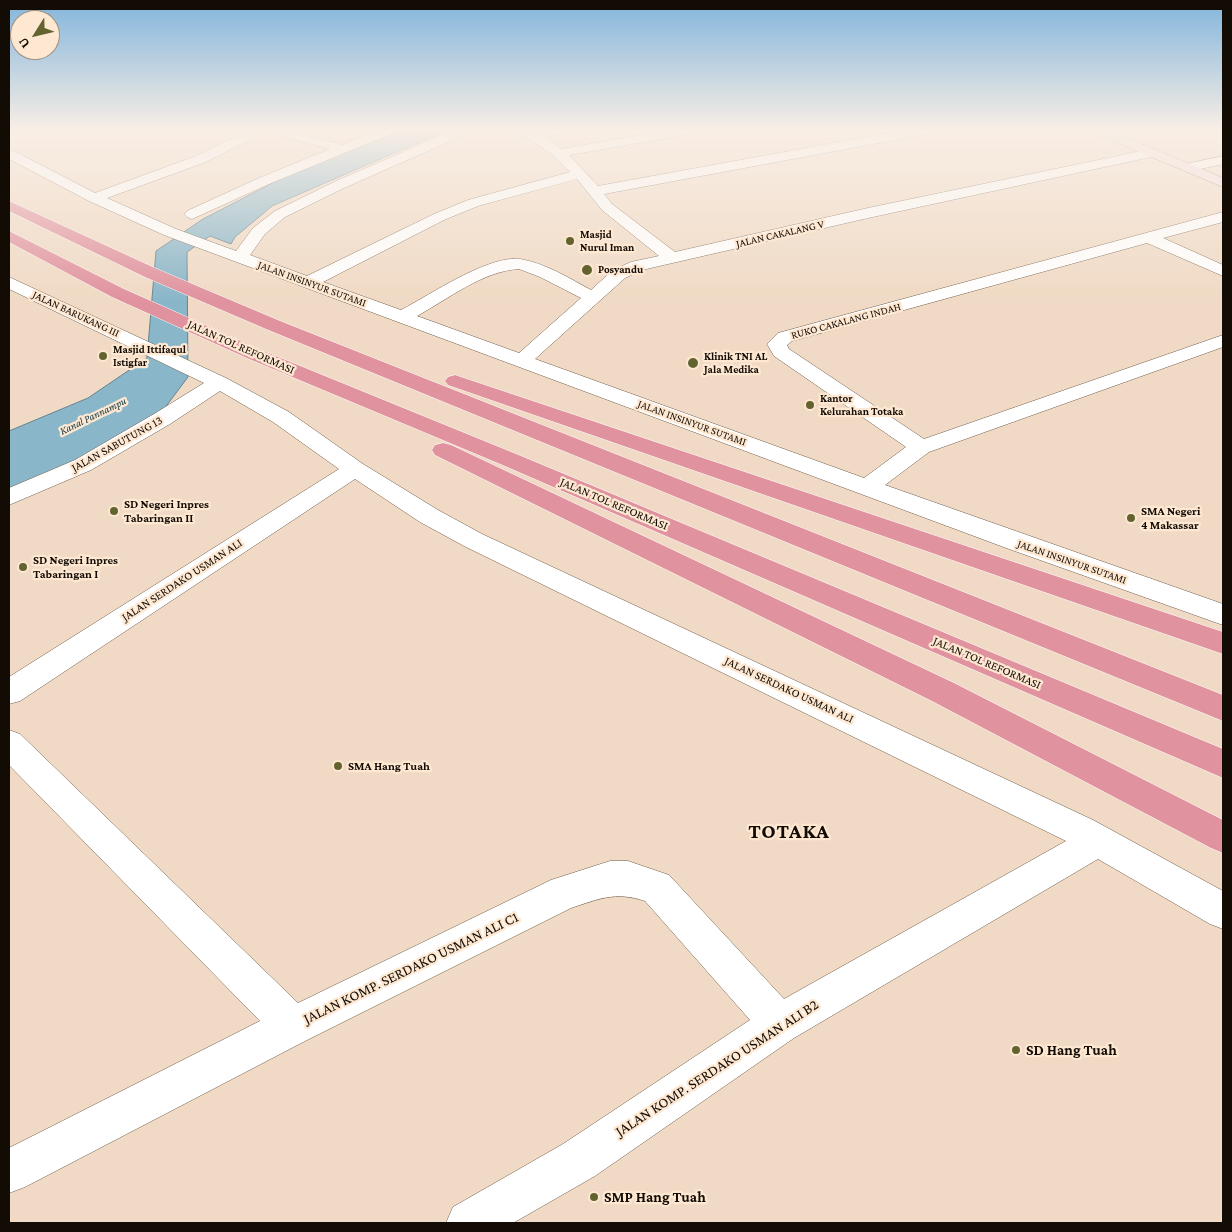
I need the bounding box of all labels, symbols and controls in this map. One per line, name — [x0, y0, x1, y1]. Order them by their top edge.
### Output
north arrow — [10, 10, 60, 60]
text: U — [14, 35, 33, 52]
street label: JALAN CAKALANG V — [735, 217, 825, 251]
place label: Masjid Nurul Iman — [580, 228, 634, 254]
marker: Masjid Nurul Iman — [564, 235, 576, 247]
street label: JALAN INSINYUR SUTAMI — [256, 258, 368, 310]
marker: Posyandu — [580, 263, 594, 277]
place label: Posyandu — [598, 263, 643, 277]
street label: JALAN BARUKANG III — [30, 288, 122, 340]
street label: RUKO CAKALANG INDAH — [790, 300, 902, 342]
street label: JALAN TOL REFORMASI — [185, 317, 297, 377]
place label: Masjid Ittifaqul Istigfar — [113, 343, 186, 369]
marker: Masjid Ittifaqul Istigfar — [97, 350, 109, 362]
place label: Klinik TNI AL Jala Medika — [704, 350, 767, 376]
marker: Klinik TNI AL Jala Medika — [686, 356, 700, 370]
place label: Kantor Kelurahan Totaka — [820, 392, 903, 418]
water label: Kanal Pannampu — [58, 394, 128, 438]
street label: JALAN INSINYUR SUTAMI — [636, 397, 748, 449]
marker: Kantor Kelurahan Totaka — [804, 399, 816, 411]
street label: JALAN SABUTUNG 13 — [69, 413, 165, 475]
street label: JALAN TOL REFORMASI — [558, 475, 670, 533]
place label: SD Negeri Inpres Tabaringan II — [124, 497, 209, 525]
place label: SMA Negeri 4 Makassar — [1141, 504, 1200, 532]
marker: SD Negeri Inpres Tabaringan II — [108, 505, 120, 517]
marker: SMA Negeri 4 Makassar — [1125, 512, 1137, 524]
street label: JALAN SERDAKO USMAN ALI — [119, 536, 245, 624]
street label: JALAN INSINYUR SUTAMI — [1016, 537, 1128, 587]
place label: SD Negeri Inpres Tabaringan I — [33, 553, 118, 581]
marker: SD Negeri Inpres Tabaringan I — [17, 561, 29, 573]
street label: JALAN TOL REFORMASI — [931, 634, 1043, 692]
street label: JALAN SERDAKO USMAN ALI — [722, 654, 856, 726]
place label: SMA Hang Tuah — [348, 759, 430, 773]
marker: SMA Hang Tuah — [332, 760, 344, 772]
district label: TOTAKA — [747, 819, 831, 845]
street label: JALAN KOMP. SERDAKO USMAN ALI C1 — [301, 908, 521, 1028]
street label: JALAN KOMP. SERDAKO USMAN ALI B2 — [612, 996, 822, 1140]
place label: SD Hang Tuah — [1026, 1041, 1117, 1059]
marker: SD Hang Tuah — [1010, 1044, 1022, 1056]
place label: SMP Hang Tuah — [604, 1188, 706, 1206]
marker: SMP Hang Tuah — [588, 1191, 600, 1203]

